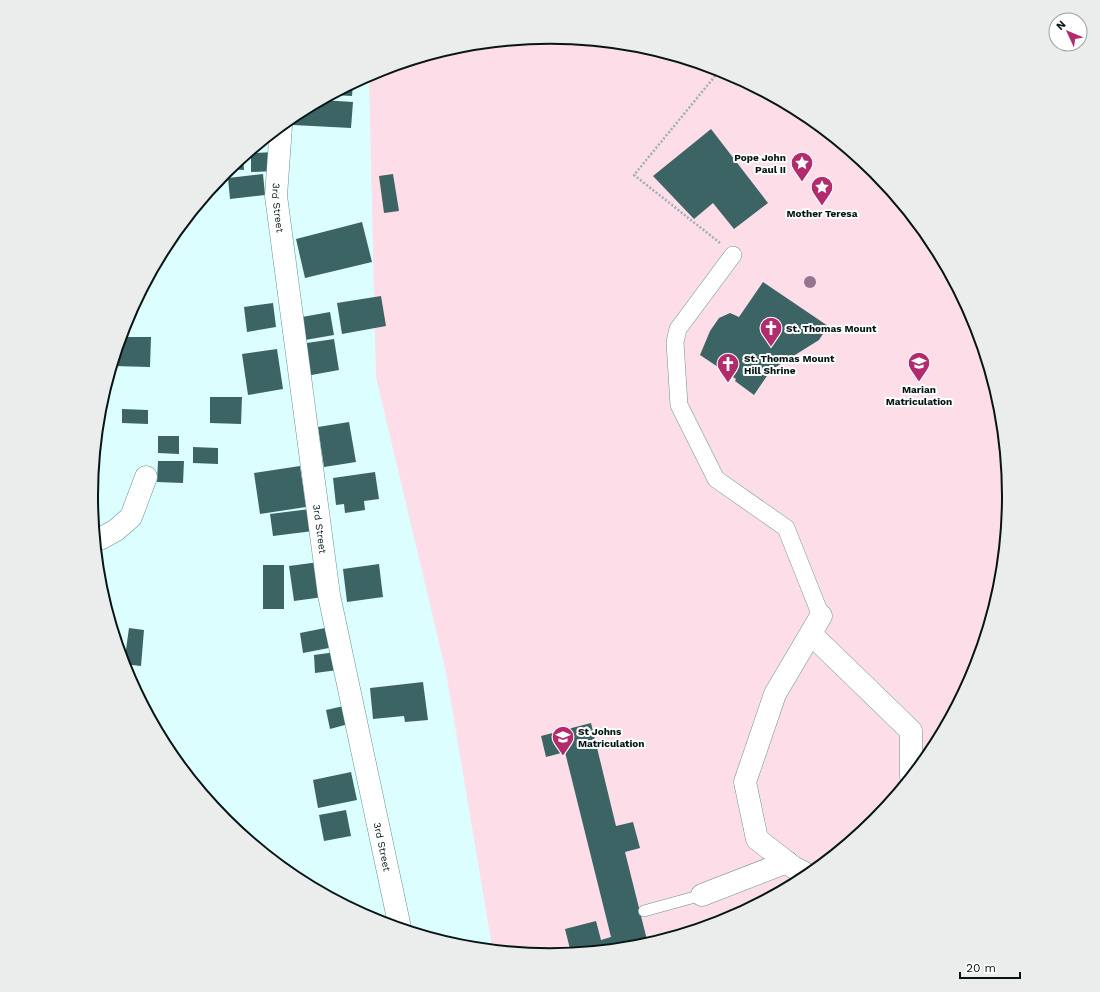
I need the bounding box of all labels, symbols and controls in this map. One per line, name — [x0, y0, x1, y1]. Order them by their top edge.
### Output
north arrow — [1048, 12, 1088, 52]
text: N — [1054, 18, 1069, 33]
place icon: Pope John Paul II — [789, 150, 815, 183]
place label: Pope John Paul II — [734, 152, 786, 175]
place icon: Mother Teresa — [809, 174, 835, 207]
street label: 3rd Street — [270, 183, 286, 234]
place label: Mother Teresa — [787, 208, 858, 219]
church icon: St. Thomas Mount — [758, 315, 784, 348]
place label: St. Thomas Mount — [786, 323, 877, 334]
school or university icon: Marian Matriculation — [906, 350, 932, 383]
church icon: St. Thomas Mount Hill Shrine — [715, 351, 741, 384]
place label: St. Thomas Mount Hill Shrine — [744, 353, 835, 376]
place label: Marian Matriculation — [886, 384, 952, 407]
street label: 3rd Street — [312, 504, 329, 555]
school or university icon: St Johns Matriculation — [550, 724, 576, 757]
place label: St Johns Matriculation — [578, 726, 645, 749]
street label: 3rd Street — [372, 821, 393, 873]
scale bar — [960, 954, 1020, 980]
text: 20 m — [966, 961, 996, 975]

